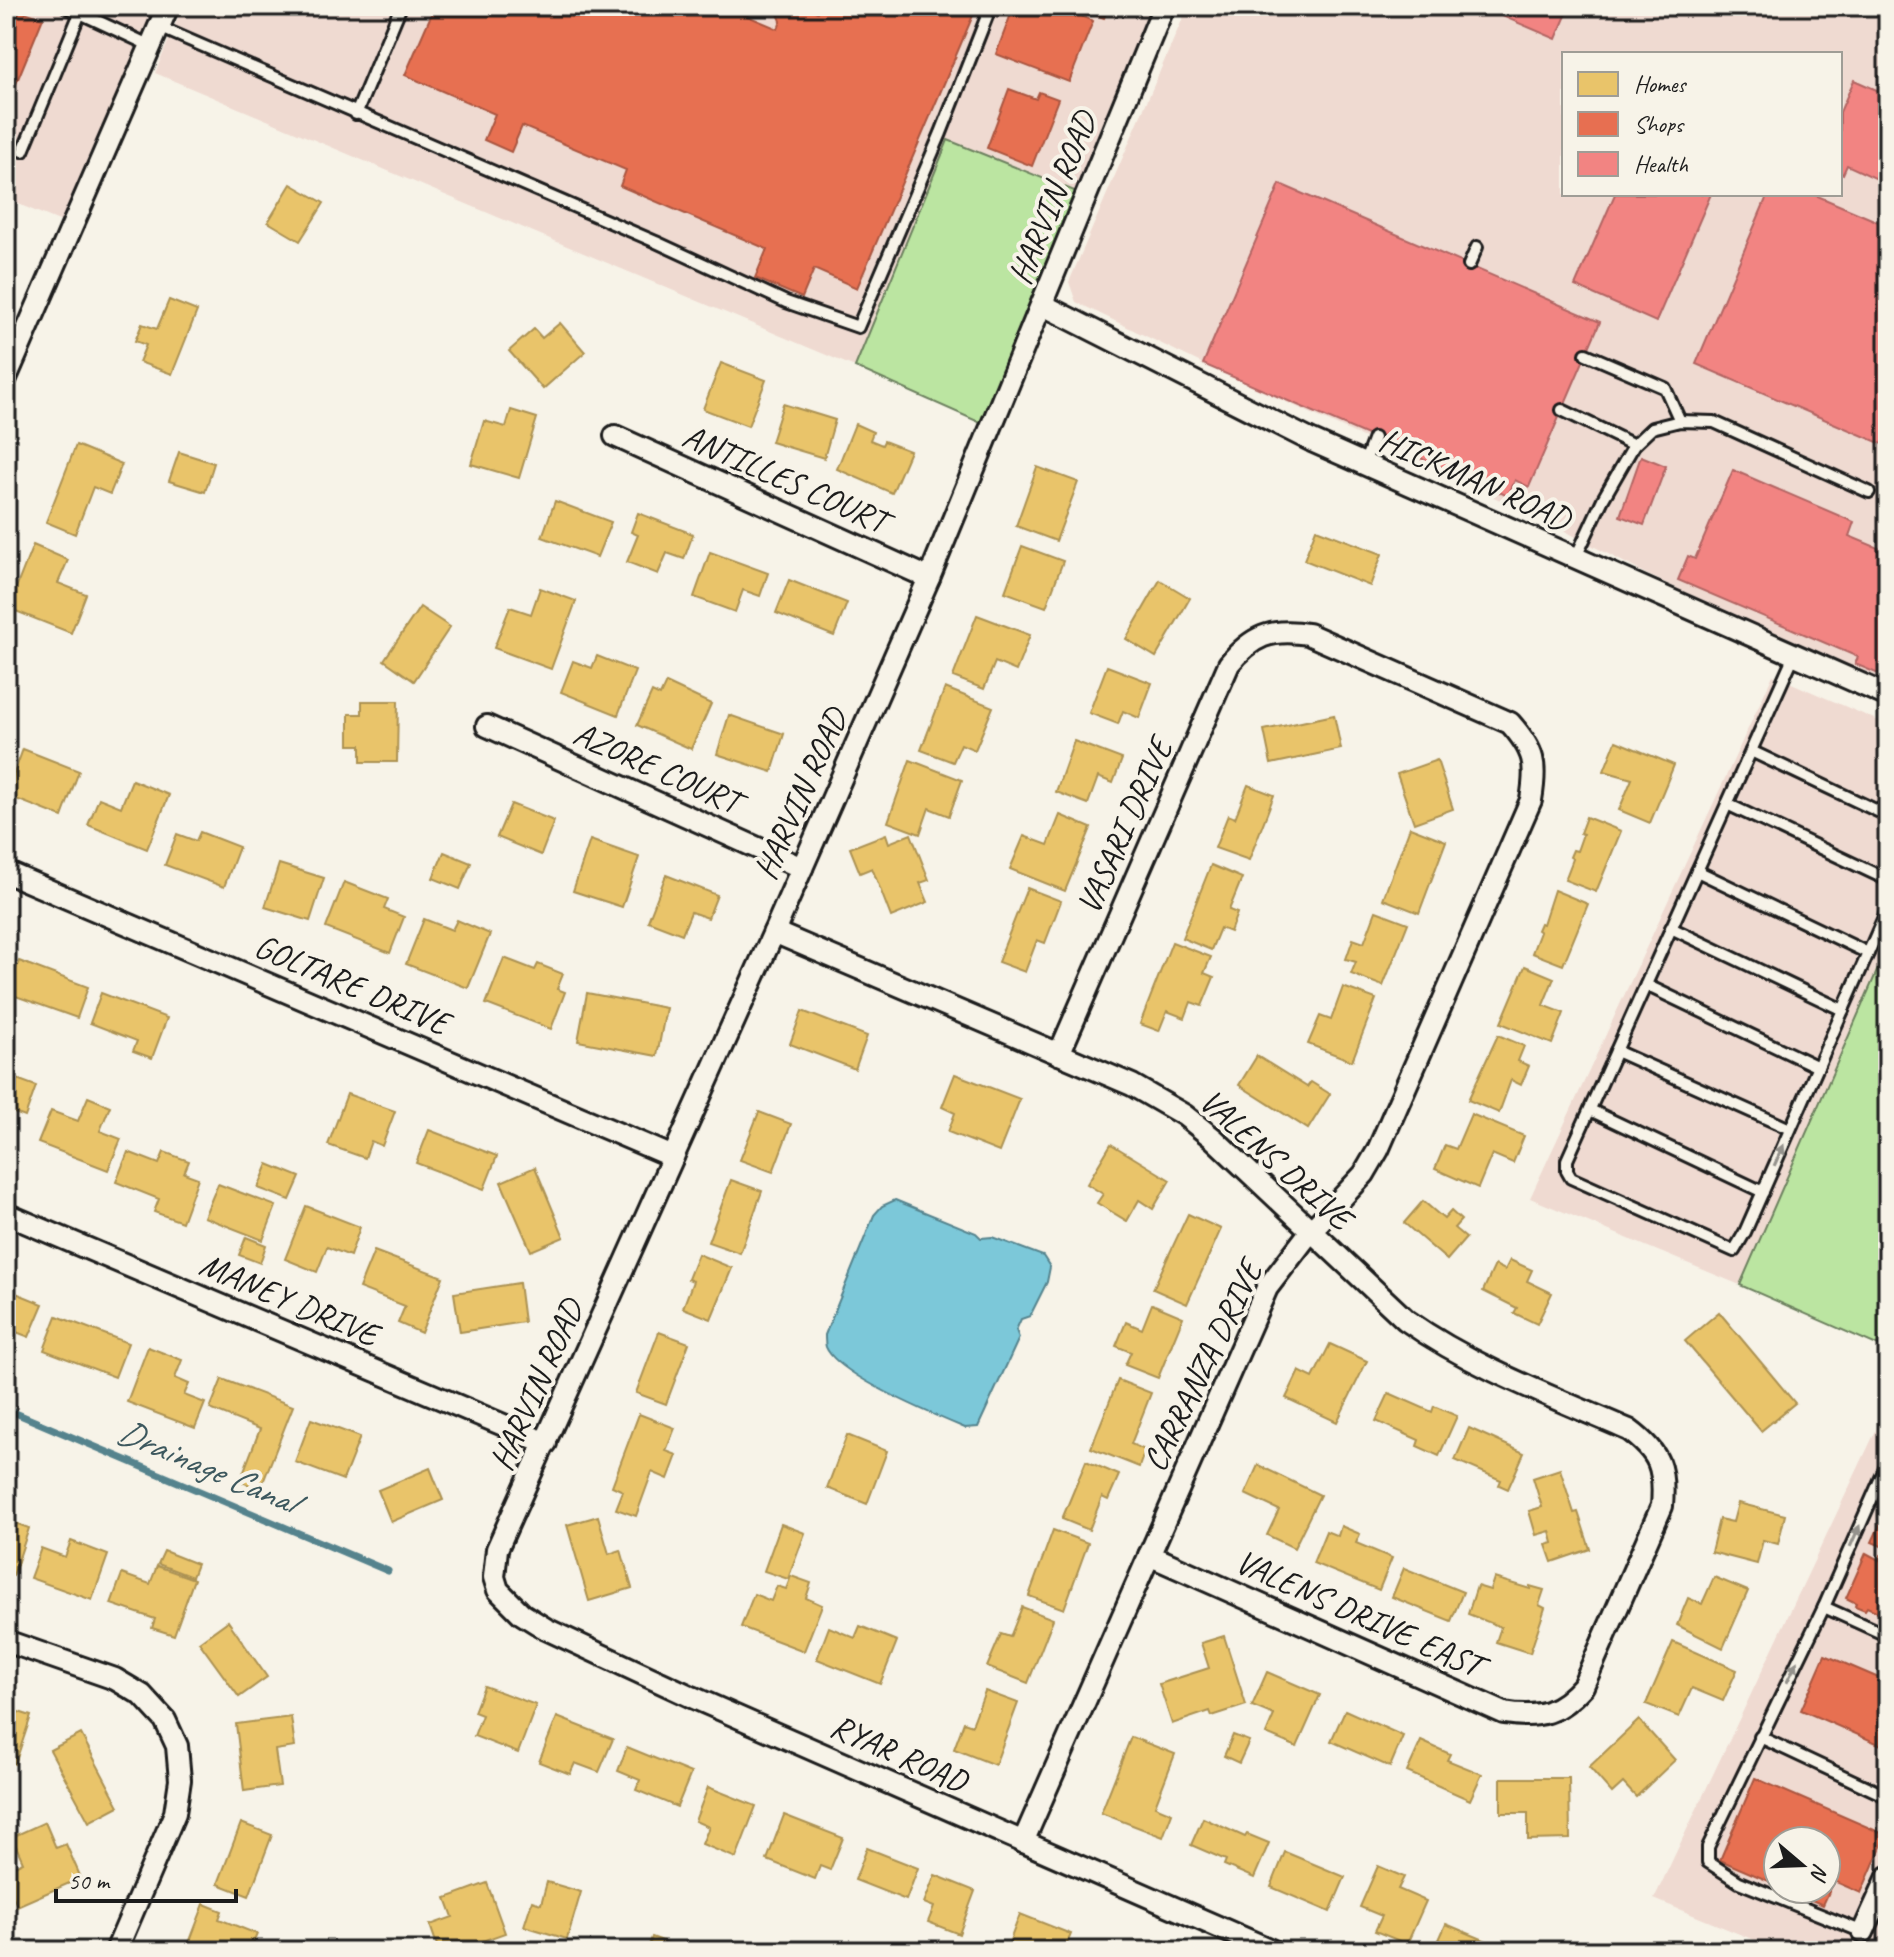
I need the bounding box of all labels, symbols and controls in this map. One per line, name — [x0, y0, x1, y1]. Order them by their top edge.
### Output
legend — [1562, 52, 1842, 196]
text: Homes — [1634, 69, 1687, 99]
street label: HARVIN ROAD — [998, 103, 1107, 290]
text: Shops — [1634, 109, 1685, 139]
text: Health — [1634, 149, 1689, 179]
street label: ANTILLES COURT — [676, 414, 901, 546]
street label: HICKMAN ROAD — [1373, 418, 1580, 542]
street label: HARVIN ROAD — [743, 699, 858, 886]
street label: AZORE COURT — [567, 711, 755, 826]
street label: VASARI DRIVE — [1066, 728, 1184, 920]
street label: GOLTARE DRIVE — [248, 924, 460, 1046]
street label: VALENS DRIVE — [1191, 1079, 1364, 1241]
one-way arrow — [1772, 1143, 1785, 1167]
street label: MANEY DRIVE — [193, 1242, 388, 1357]
street label: CARRANZA DRIVE — [1133, 1250, 1273, 1478]
street label: HARVIN ROAD — [479, 1290, 594, 1477]
water label: Drainage Canal — [111, 1408, 314, 1529]
one-way arrow — [1849, 1524, 1862, 1548]
street label: VALENS DRIVE EAST — [1229, 1539, 1497, 1690]
one-way arrow — [1785, 1661, 1798, 1684]
street label: RYAR ROAD — [824, 1704, 976, 1803]
north arrow — [1762, 1825, 1842, 1905]
scale bar — [56, 1853, 236, 1903]
text: N — [1803, 1860, 1835, 1885]
text: 50 m — [68, 1866, 111, 1896]

